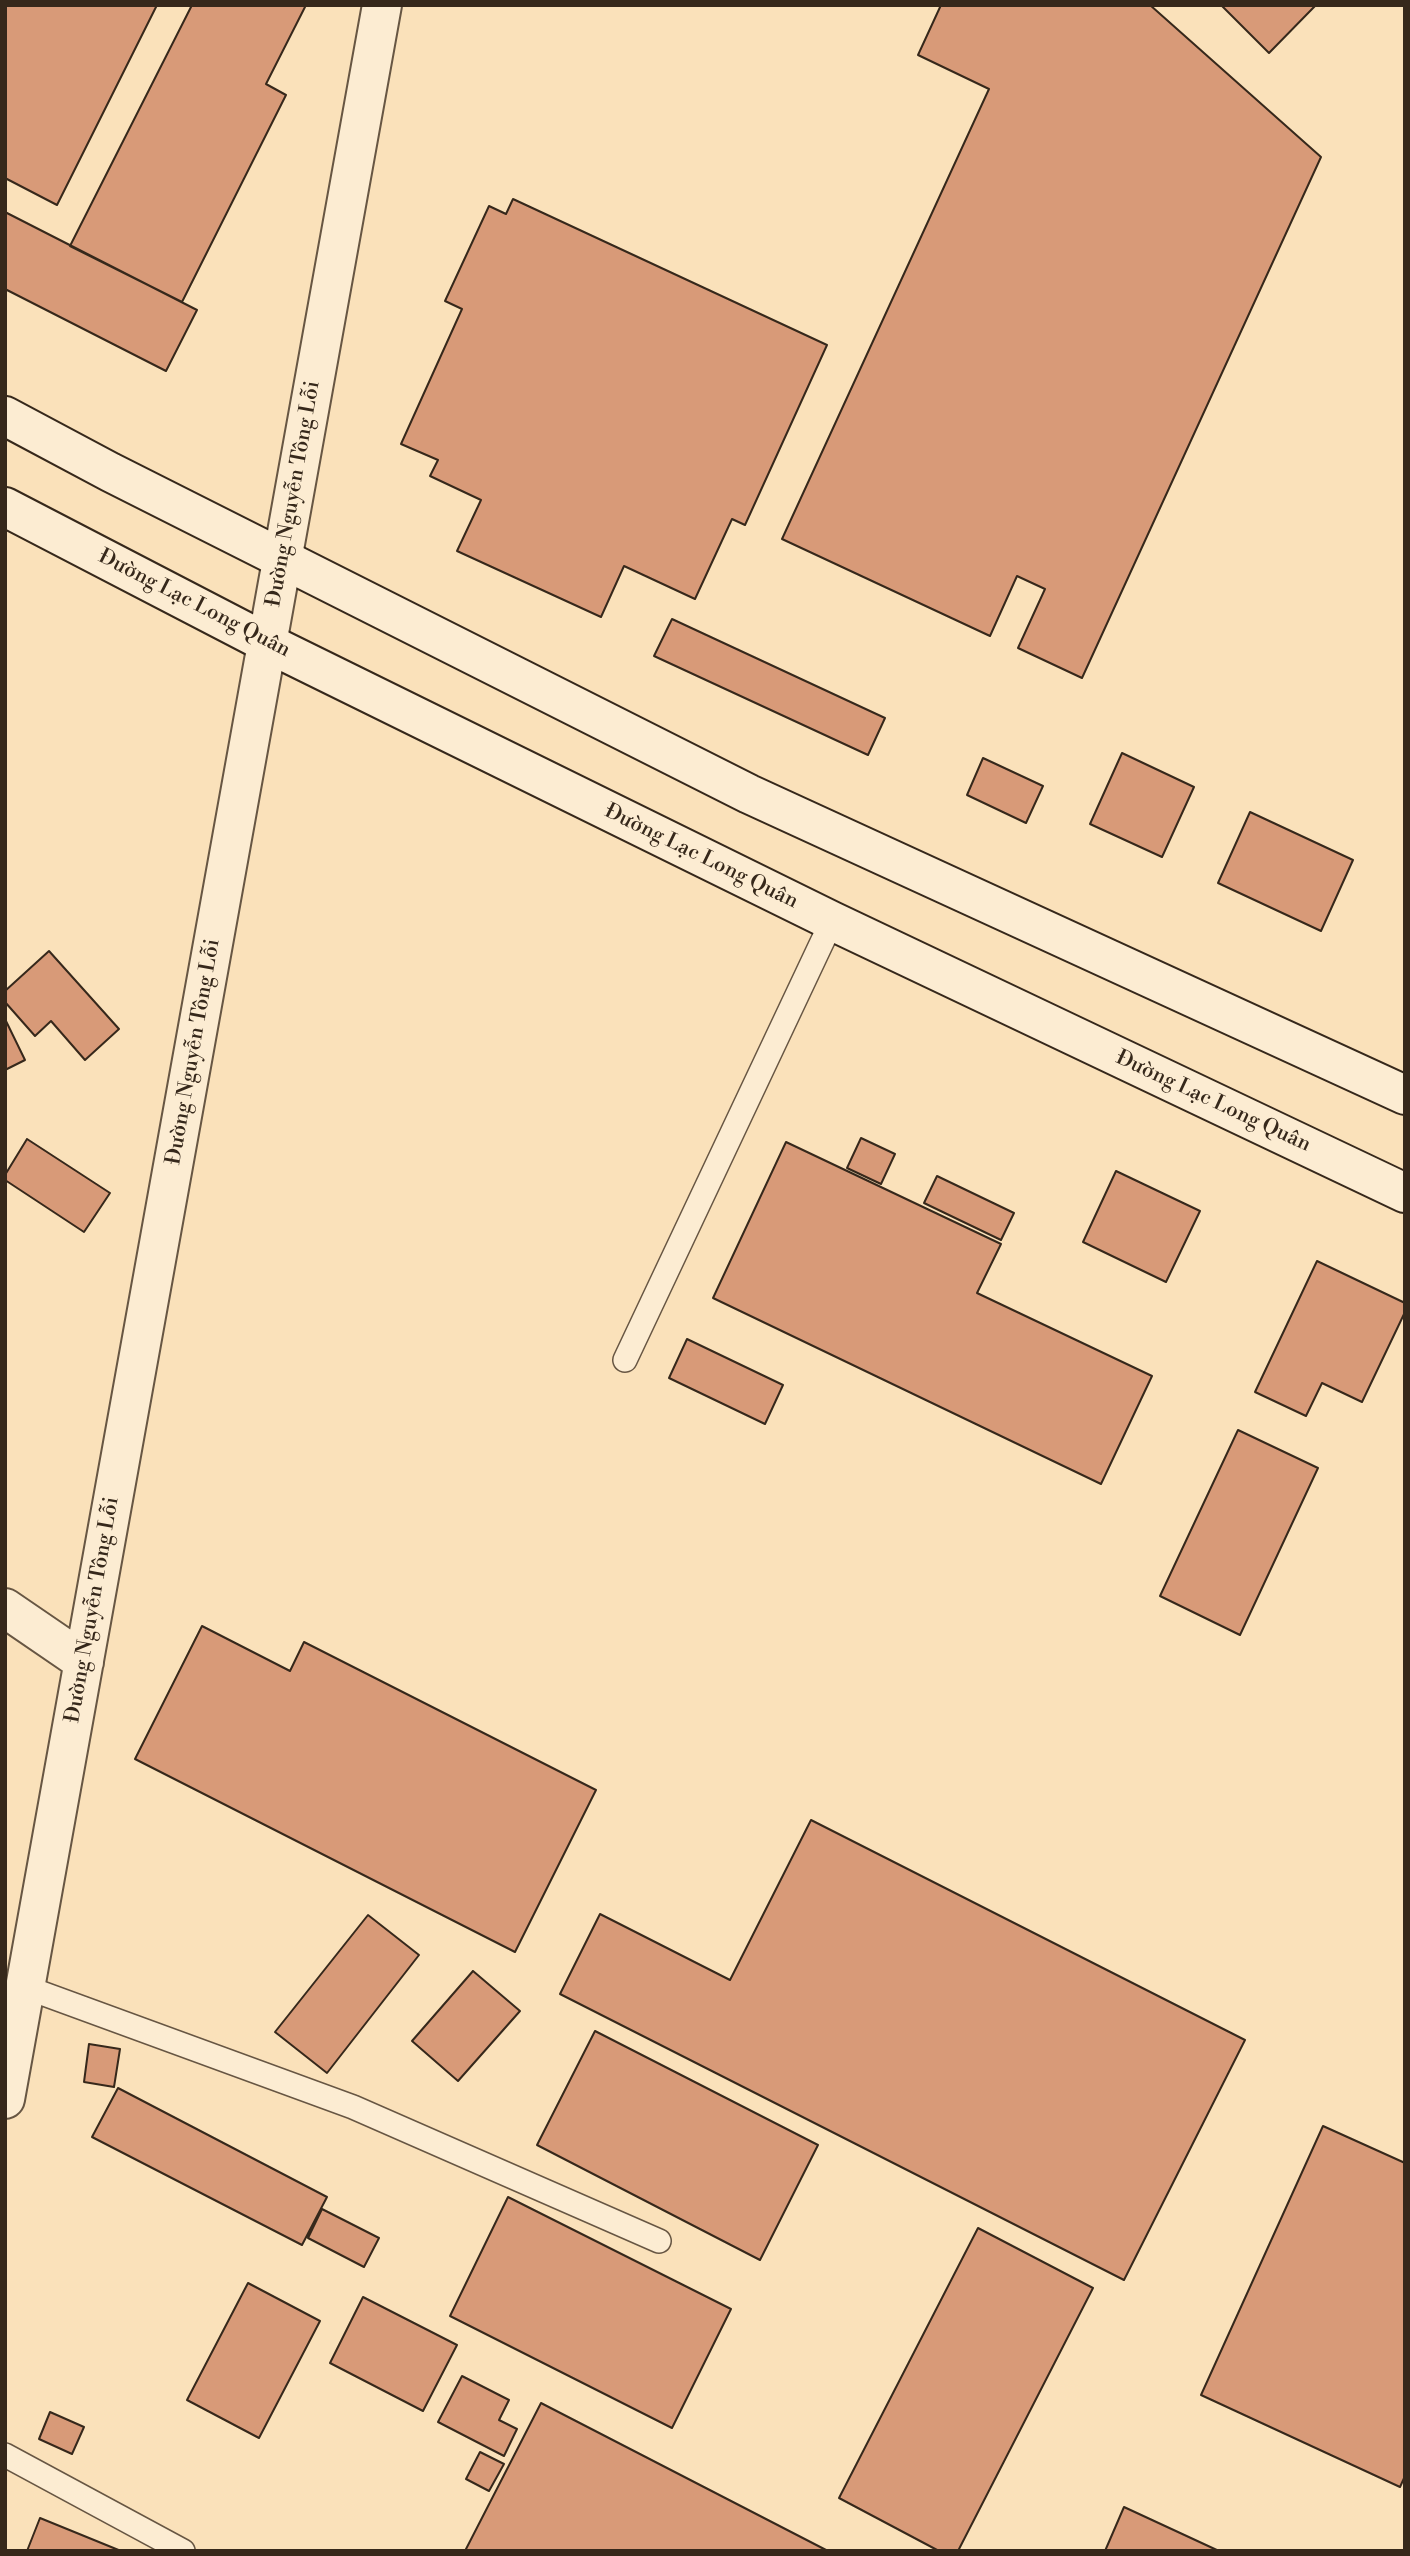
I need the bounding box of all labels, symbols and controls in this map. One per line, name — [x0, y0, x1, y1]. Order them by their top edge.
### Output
street label: Đường Nguyễn Tông Lỗi — [262, 379, 326, 609]
street label: Đường Lạc Long Quân — [94, 545, 294, 663]
street label: Đường Lạc Long Quân — [600, 799, 802, 915]
street label: Đường Nguyễn Tông Lỗi — [162, 937, 226, 1167]
street label: Đường Lạc Long Quân — [1112, 1046, 1314, 1158]
street label: Đường Nguyễn Tông Lỗi — [61, 1495, 125, 1725]

